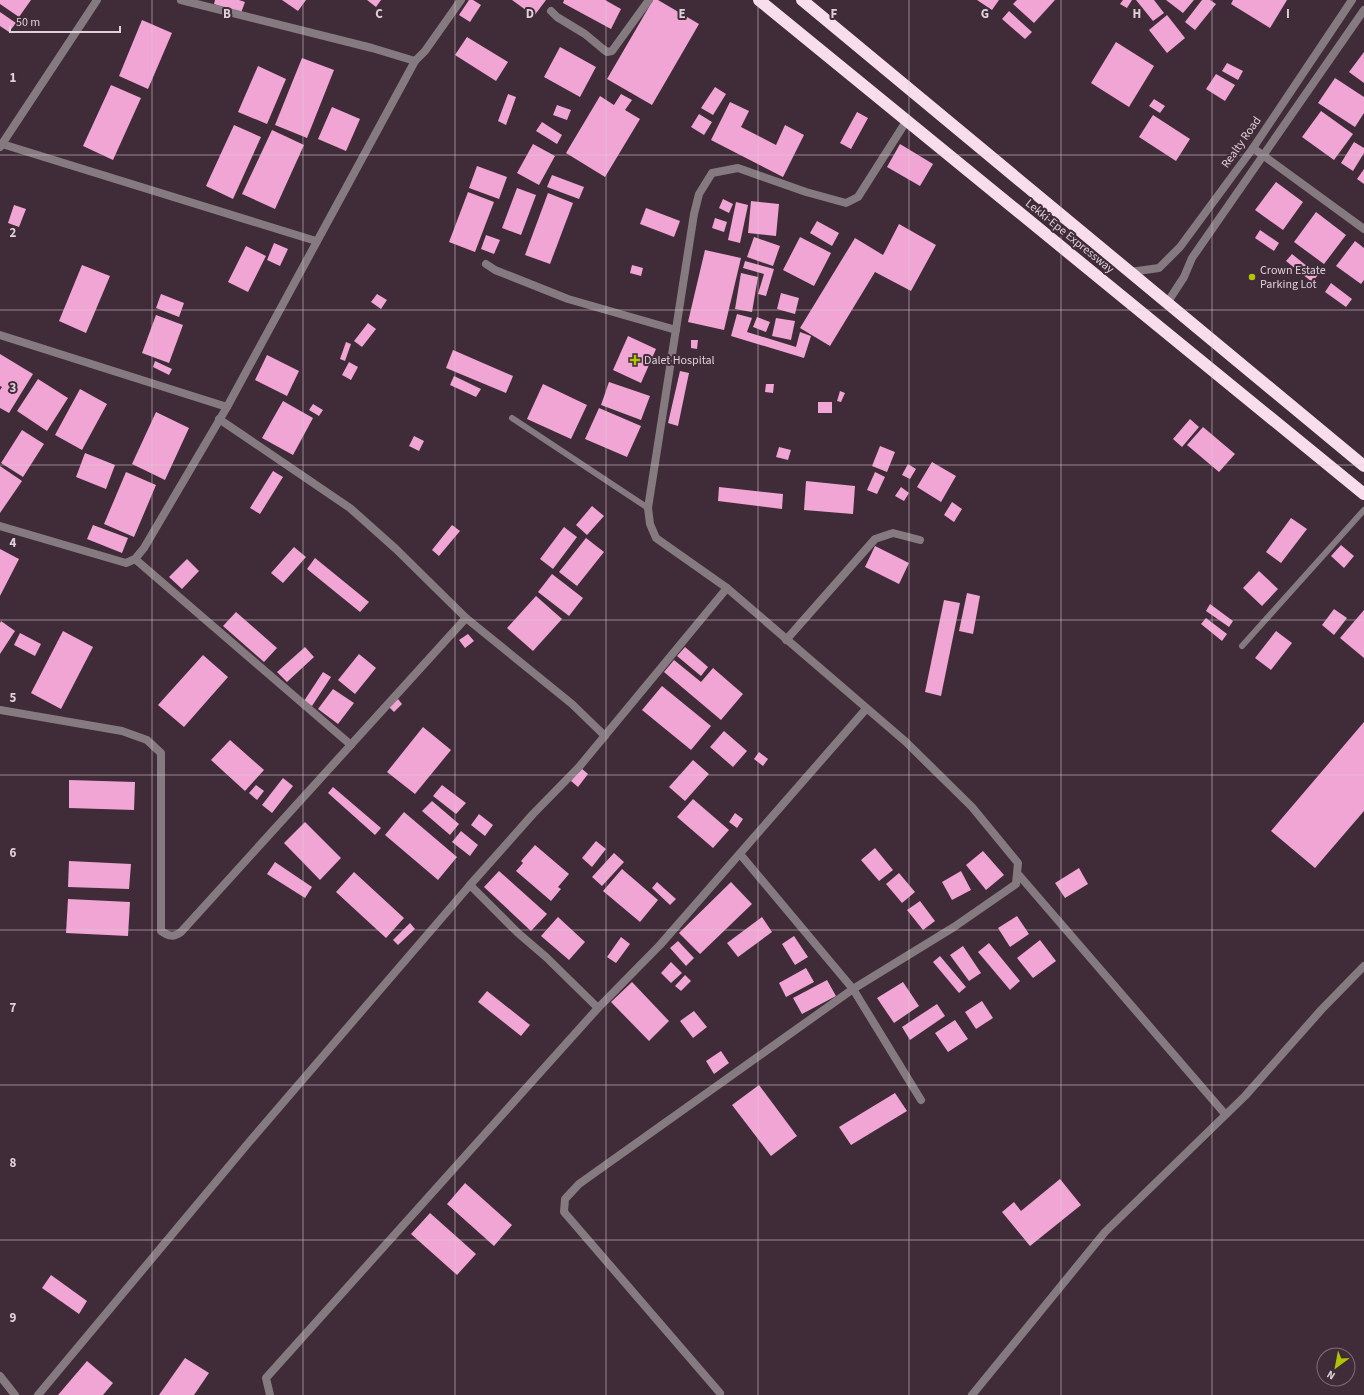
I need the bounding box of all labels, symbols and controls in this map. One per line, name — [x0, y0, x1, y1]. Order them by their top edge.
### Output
text: B — [223, 5, 231, 23]
text: C — [375, 5, 383, 23]
text: D — [526, 5, 534, 23]
text: E — [678, 5, 686, 23]
text: F — [831, 5, 838, 23]
text: G — [981, 5, 989, 23]
text: H — [1133, 5, 1141, 23]
text: I — [1286, 5, 1290, 23]
scale bar — [10, 8, 120, 34]
text: 50 m — [16, 14, 40, 31]
text: 1 — [10, 69, 17, 87]
street label: Realty Road — [1217, 113, 1265, 171]
street label: Lekki-Epe Expressway — [1022, 195, 1118, 278]
text: 2 — [10, 224, 17, 242]
place label: Crown Estate Parking Lot — [1260, 262, 1326, 293]
marker: Crown Estate Parking Lot — [1247, 272, 1257, 282]
place label: Dalet Hospital — [644, 352, 715, 369]
marker: Dalet Hospital — [629, 354, 641, 366]
text: 3 — [10, 379, 17, 397]
text: 4 — [10, 534, 17, 552]
text: 5 — [10, 689, 17, 707]
text: 6 — [10, 844, 17, 862]
text: 7 — [10, 999, 17, 1017]
text: 8 — [10, 1154, 17, 1172]
text: 9 — [10, 1309, 17, 1327]
north arrow — [1316, 1347, 1356, 1387]
text: N — [1324, 1367, 1338, 1383]

